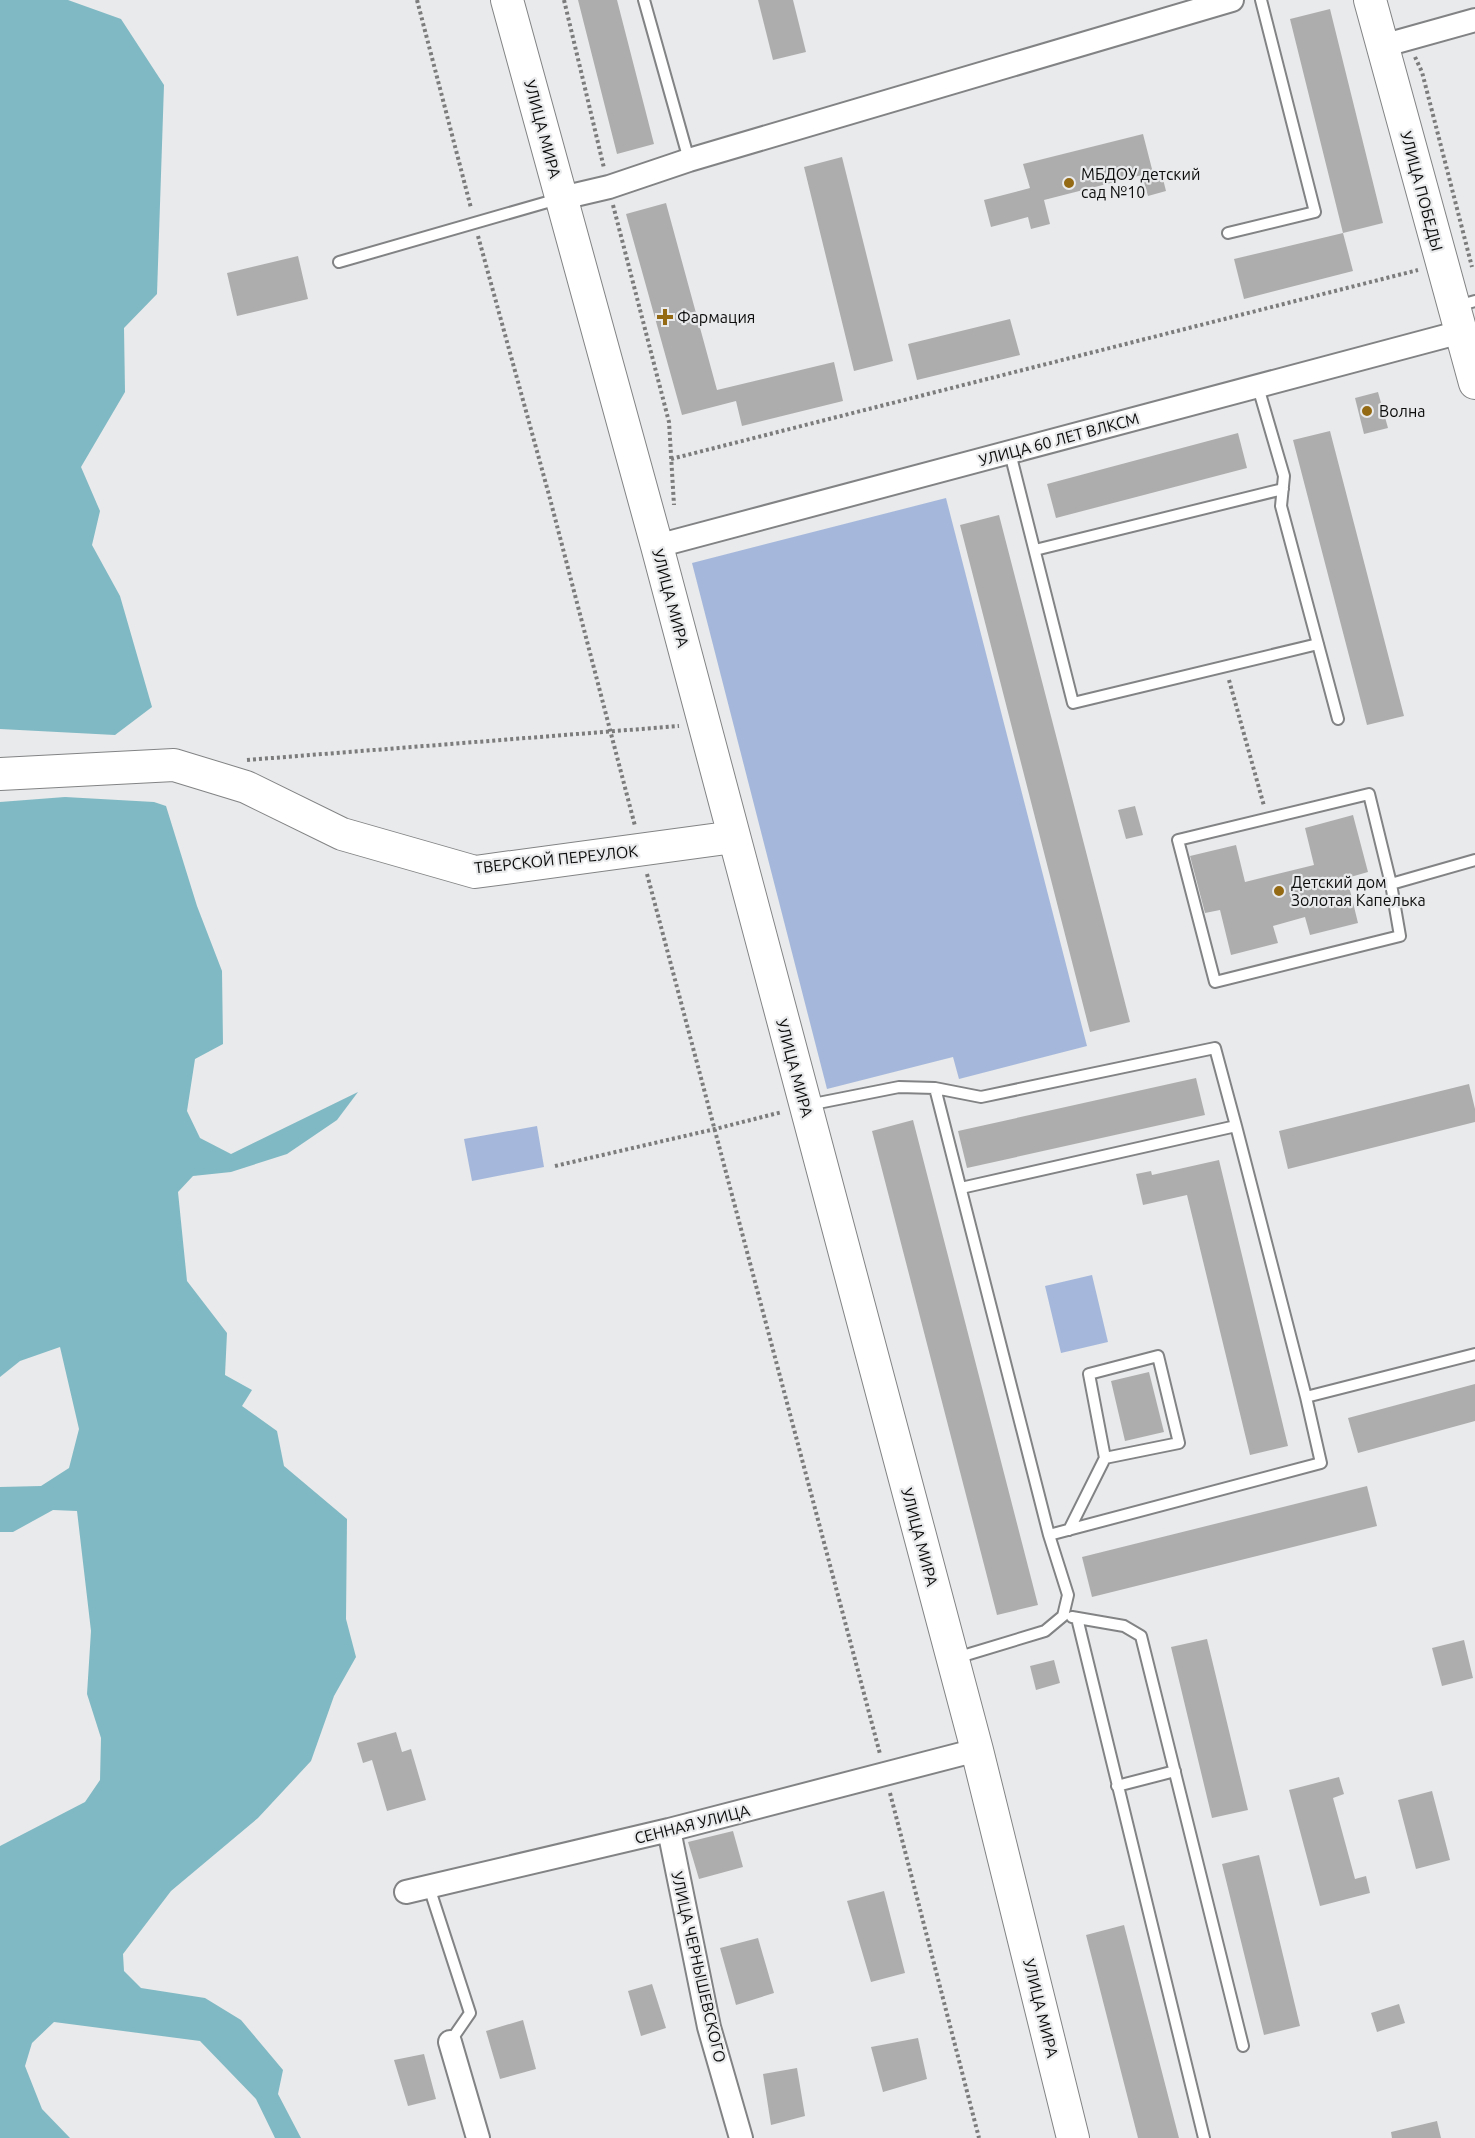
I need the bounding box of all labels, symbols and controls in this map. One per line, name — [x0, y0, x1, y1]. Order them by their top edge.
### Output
street label: УЛИЦА МИРА — [521, 78, 565, 181]
street label: УЛИЦА ПОБЕДЫ — [1397, 129, 1447, 253]
place label: МБДОУ детский сад №10 — [1081, 165, 1201, 201]
marker: МБДОУ детский сад №10 — [1062, 176, 1076, 190]
place label: Фармация — [677, 308, 755, 326]
marker: Фармация — [658, 310, 672, 324]
place label: Волна — [1379, 402, 1425, 420]
marker: Волна — [1360, 404, 1374, 418]
street label: УЛИЦА 60 ЛЕТ ВЛКСМ — [977, 409, 1141, 469]
street label: УЛИЦА МИРА — [649, 547, 693, 650]
street label: ТВЕРСКОЙ ПЕРЕУЛОК — [473, 840, 639, 877]
place label: Детский дом Золотая Капелька — [1291, 873, 1426, 909]
marker: Детский дом Золотая Капелька — [1272, 884, 1286, 898]
street label: УЛИЦА МИРА — [773, 1017, 817, 1120]
street label: УЛИЦА МИРА — [898, 1486, 942, 1589]
street label: СЕННАЯ УЛИЦА — [633, 1801, 752, 1847]
street label: УЛИЦА ЧЕРНЫШЕВСКОГО — [668, 1870, 730, 2064]
street label: УЛИЦА МИРА — [1020, 1957, 1062, 2060]

